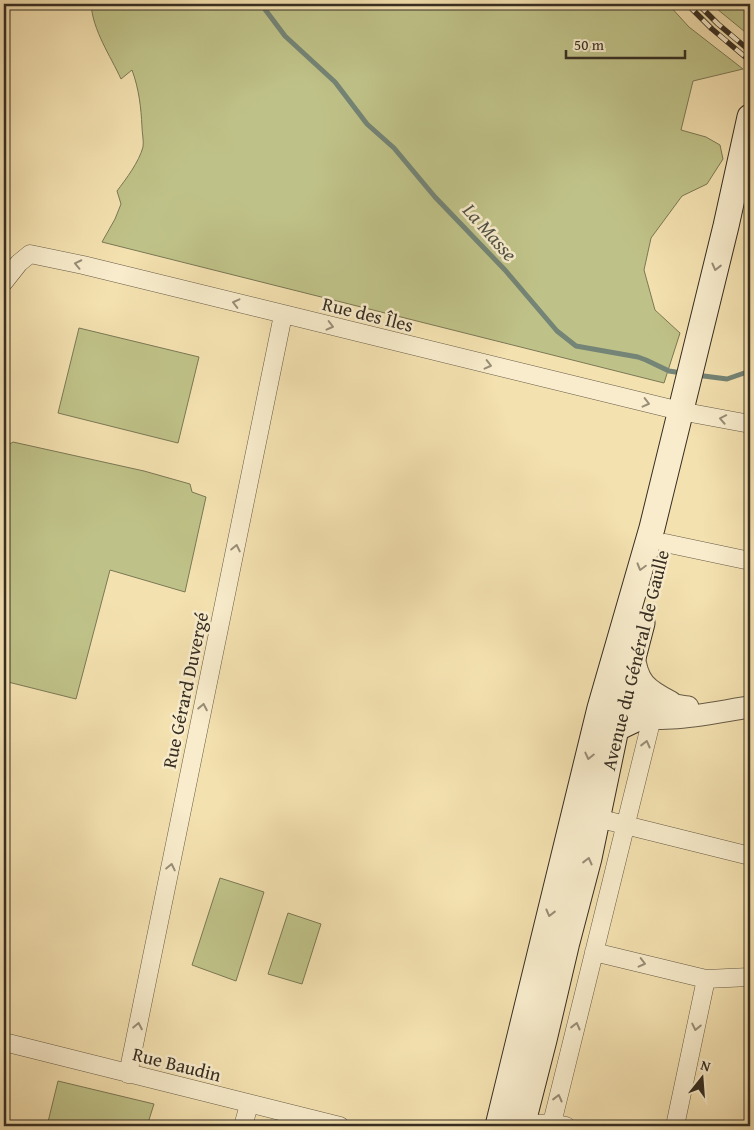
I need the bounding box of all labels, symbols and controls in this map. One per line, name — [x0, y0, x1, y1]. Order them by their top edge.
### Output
scale bar — [566, 28, 685, 60]
text: 50 m — [574, 34, 605, 55]
water label: La Masse — [456, 196, 524, 267]
one-way arrow — [73, 259, 82, 270]
one-way arrow — [711, 262, 722, 271]
street label: Rue des Îles — [320, 289, 416, 339]
one-way arrow — [231, 298, 240, 309]
one-way arrow — [326, 320, 335, 331]
one-way arrow — [484, 359, 493, 370]
one-way arrow — [642, 397, 651, 408]
one-way arrow — [719, 414, 728, 424]
one-way arrow — [230, 544, 241, 553]
street label: Avenue du Général de Gaulle — [594, 547, 676, 773]
one-way arrow — [636, 562, 646, 571]
street label: Rue Gérard Duvergé — [155, 609, 215, 771]
one-way arrow — [198, 703, 208, 712]
one-way arrow — [640, 739, 651, 748]
one-way arrow — [584, 751, 595, 760]
one-way arrow — [582, 856, 593, 865]
one-way arrow — [165, 862, 175, 871]
one-way arrow — [545, 909, 556, 918]
one-way arrow — [637, 957, 646, 968]
one-way arrow — [132, 1021, 142, 1030]
one-way arrow — [570, 1021, 581, 1030]
one-way arrow — [691, 1022, 702, 1031]
street label: Rue Baudin — [130, 1039, 225, 1089]
north arrow — [676, 1052, 726, 1102]
text: N — [698, 1055, 714, 1077]
one-way arrow — [552, 1093, 563, 1102]

